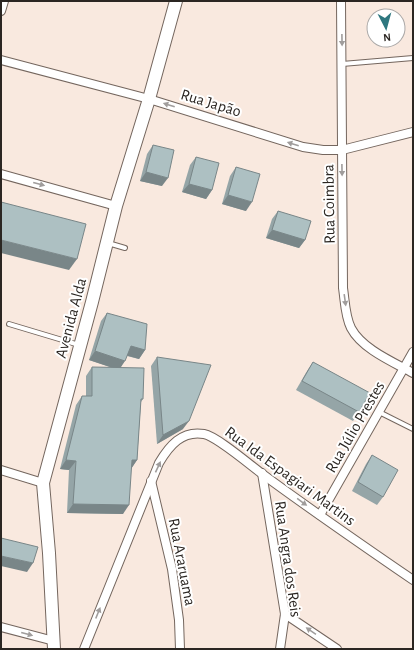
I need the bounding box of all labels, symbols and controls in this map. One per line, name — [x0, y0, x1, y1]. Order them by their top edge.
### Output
north arrow — [366, 8, 406, 48]
text: N — [383, 32, 391, 43]
one-way arrow — [339, 34, 345, 47]
street label: Rua Japão — [179, 86, 243, 120]
one-way arrow — [163, 102, 175, 108]
one-way arrow — [287, 141, 299, 147]
street label: Rua Coimbra — [320, 164, 338, 244]
one-way arrow — [339, 164, 345, 177]
one-way arrow — [33, 181, 45, 187]
street label: Avenida Alda — [53, 276, 89, 360]
one-way arrow — [342, 294, 348, 306]
street label: Rua Júlio Prestes — [322, 378, 388, 475]
street label: Rua Ida Espagiari Martins — [222, 423, 358, 529]
one-way arrow — [155, 461, 161, 472]
one-way arrow — [297, 498, 308, 506]
street label: Rua Angra dos Reis — [272, 500, 304, 618]
street label: Rua Araruama — [166, 517, 198, 607]
one-way arrow — [95, 607, 101, 618]
one-way arrow — [306, 627, 316, 635]
one-way arrow — [21, 631, 34, 637]

